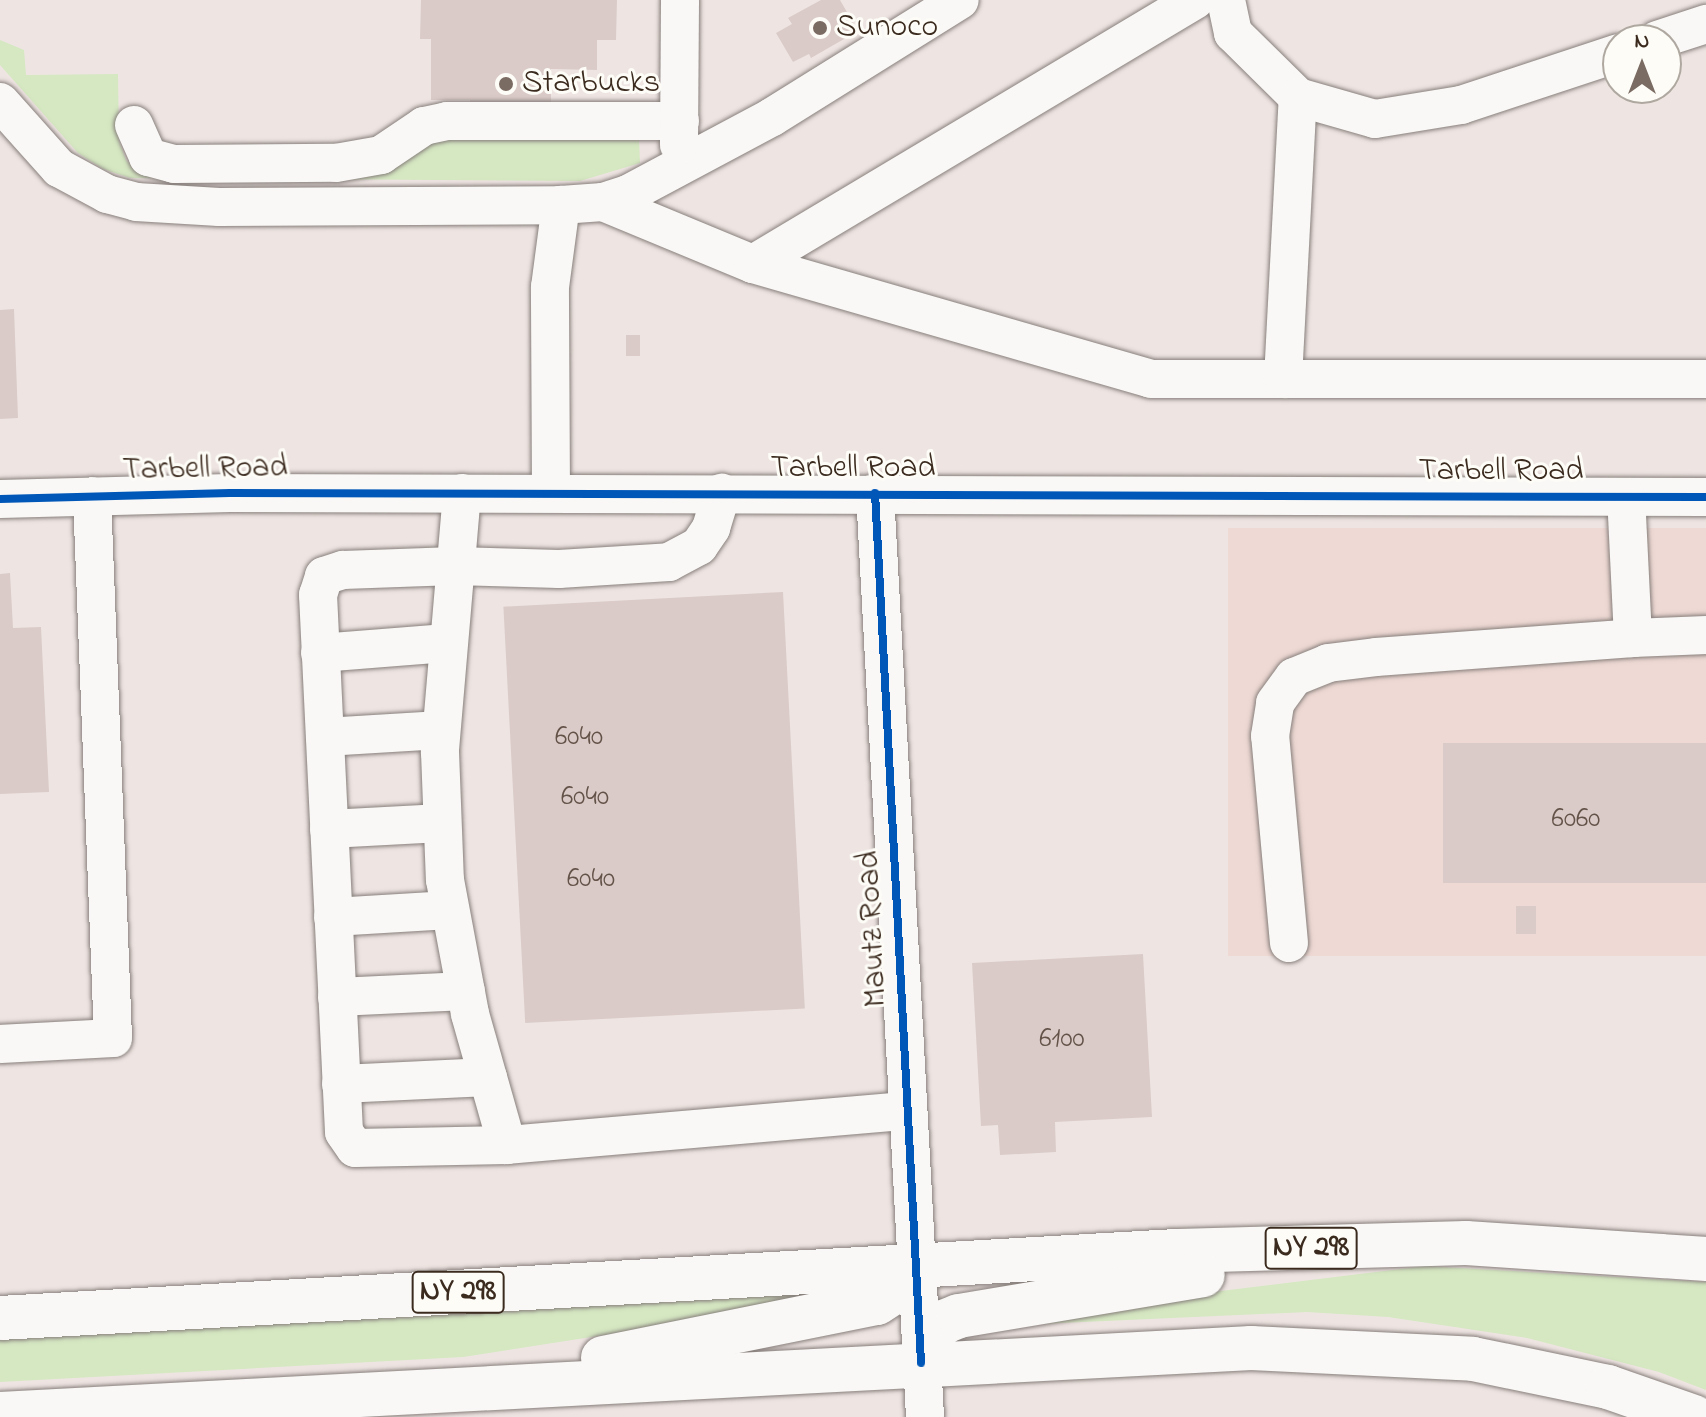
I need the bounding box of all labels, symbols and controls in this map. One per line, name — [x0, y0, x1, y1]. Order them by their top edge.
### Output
place label: Sunoco — [836, 9, 938, 47]
marker: Sunoco — [811, 19, 829, 37]
north arrow — [1602, 24, 1682, 104]
text: N — [1635, 26, 1649, 58]
place label: Starbucks — [522, 65, 660, 103]
marker: Starbucks — [497, 75, 515, 93]
street label: Tarbell Road — [122, 449, 288, 491]
street label: Tarbell Road — [770, 450, 936, 488]
street label: Tarbell Road — [1418, 453, 1584, 491]
house number: 6040 — [555, 721, 603, 755]
house number: 6040 — [561, 781, 609, 815]
house number: 6060 — [1552, 803, 1600, 837]
street label: Mautz Road — [851, 850, 897, 1008]
house number: 6040 — [567, 863, 615, 897]
house number: 6100 — [1039, 1023, 1085, 1057]
road number: NY 298 — [1263, 1222, 1359, 1274]
road number: NY 298 — [410, 1266, 506, 1318]

